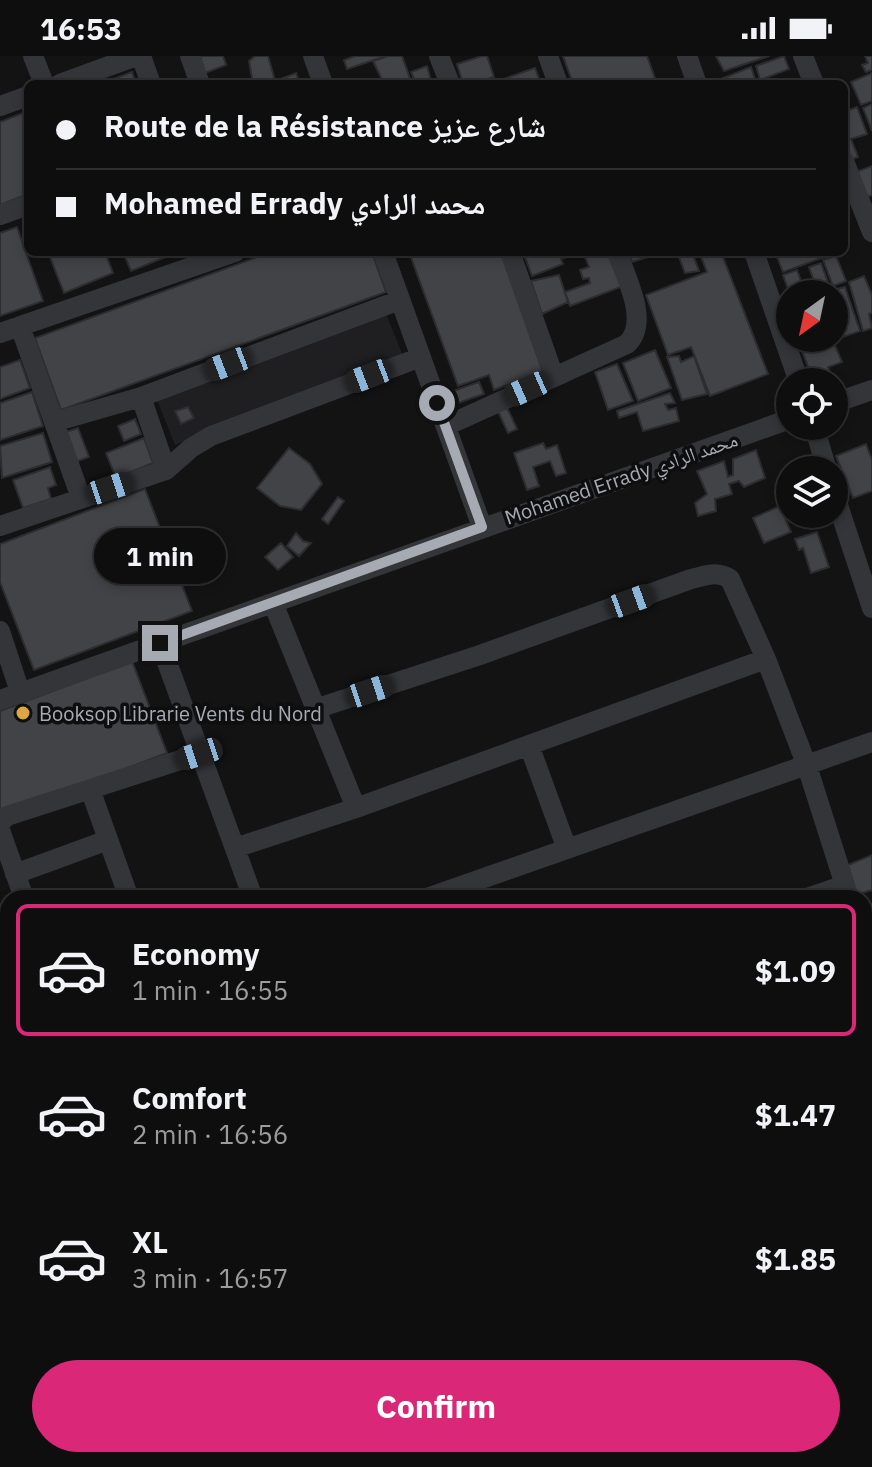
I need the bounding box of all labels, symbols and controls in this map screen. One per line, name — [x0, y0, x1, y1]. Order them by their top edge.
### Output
text: 16:53 — [40, 9, 122, 48]
text: Route de la Résistance شارع عزيز — [104, 106, 546, 145]
text: Mohamed Errady محمد الرادي — [104, 183, 485, 222]
north arrow — [776, 280, 848, 352]
map controls — [776, 280, 848, 528]
car — [201, 344, 255, 384]
car — [342, 356, 396, 396]
car — [500, 368, 554, 410]
button: locate — [776, 368, 848, 440]
route start — [419, 385, 455, 421]
street label: Mohamed Errady محمد الرادي — [501, 425, 742, 534]
button: layers — [776, 456, 848, 528]
car — [83, 469, 137, 507]
callout: 1 min — [94, 527, 226, 583]
text: 1 min — [126, 539, 194, 573]
car — [604, 582, 658, 620]
route end — [142, 625, 178, 661]
car — [343, 672, 397, 710]
place label: Booksop Librarie Vents du Nord — [39, 700, 322, 727]
marker: Booksop Librarie Vents du Nord — [14, 704, 32, 722]
car — [172, 735, 226, 773]
icon: car — [36, 934, 108, 1006]
text: Economy — [132, 934, 260, 973]
text: $1.09 — [755, 951, 836, 990]
text: 1 min · 16:55 — [132, 973, 288, 1007]
icon: car — [36, 1078, 108, 1150]
text: Comfort — [132, 1078, 247, 1117]
text: $1.47 — [755, 1095, 836, 1134]
text: 2 min · 16:56 — [132, 1117, 288, 1151]
icon: car — [36, 1222, 108, 1294]
text: XL — [132, 1222, 168, 1261]
text: $1.85 — [755, 1239, 836, 1278]
text: 3 min · 16:57 — [132, 1261, 288, 1295]
button: Confirm — [32, 1360, 840, 1452]

